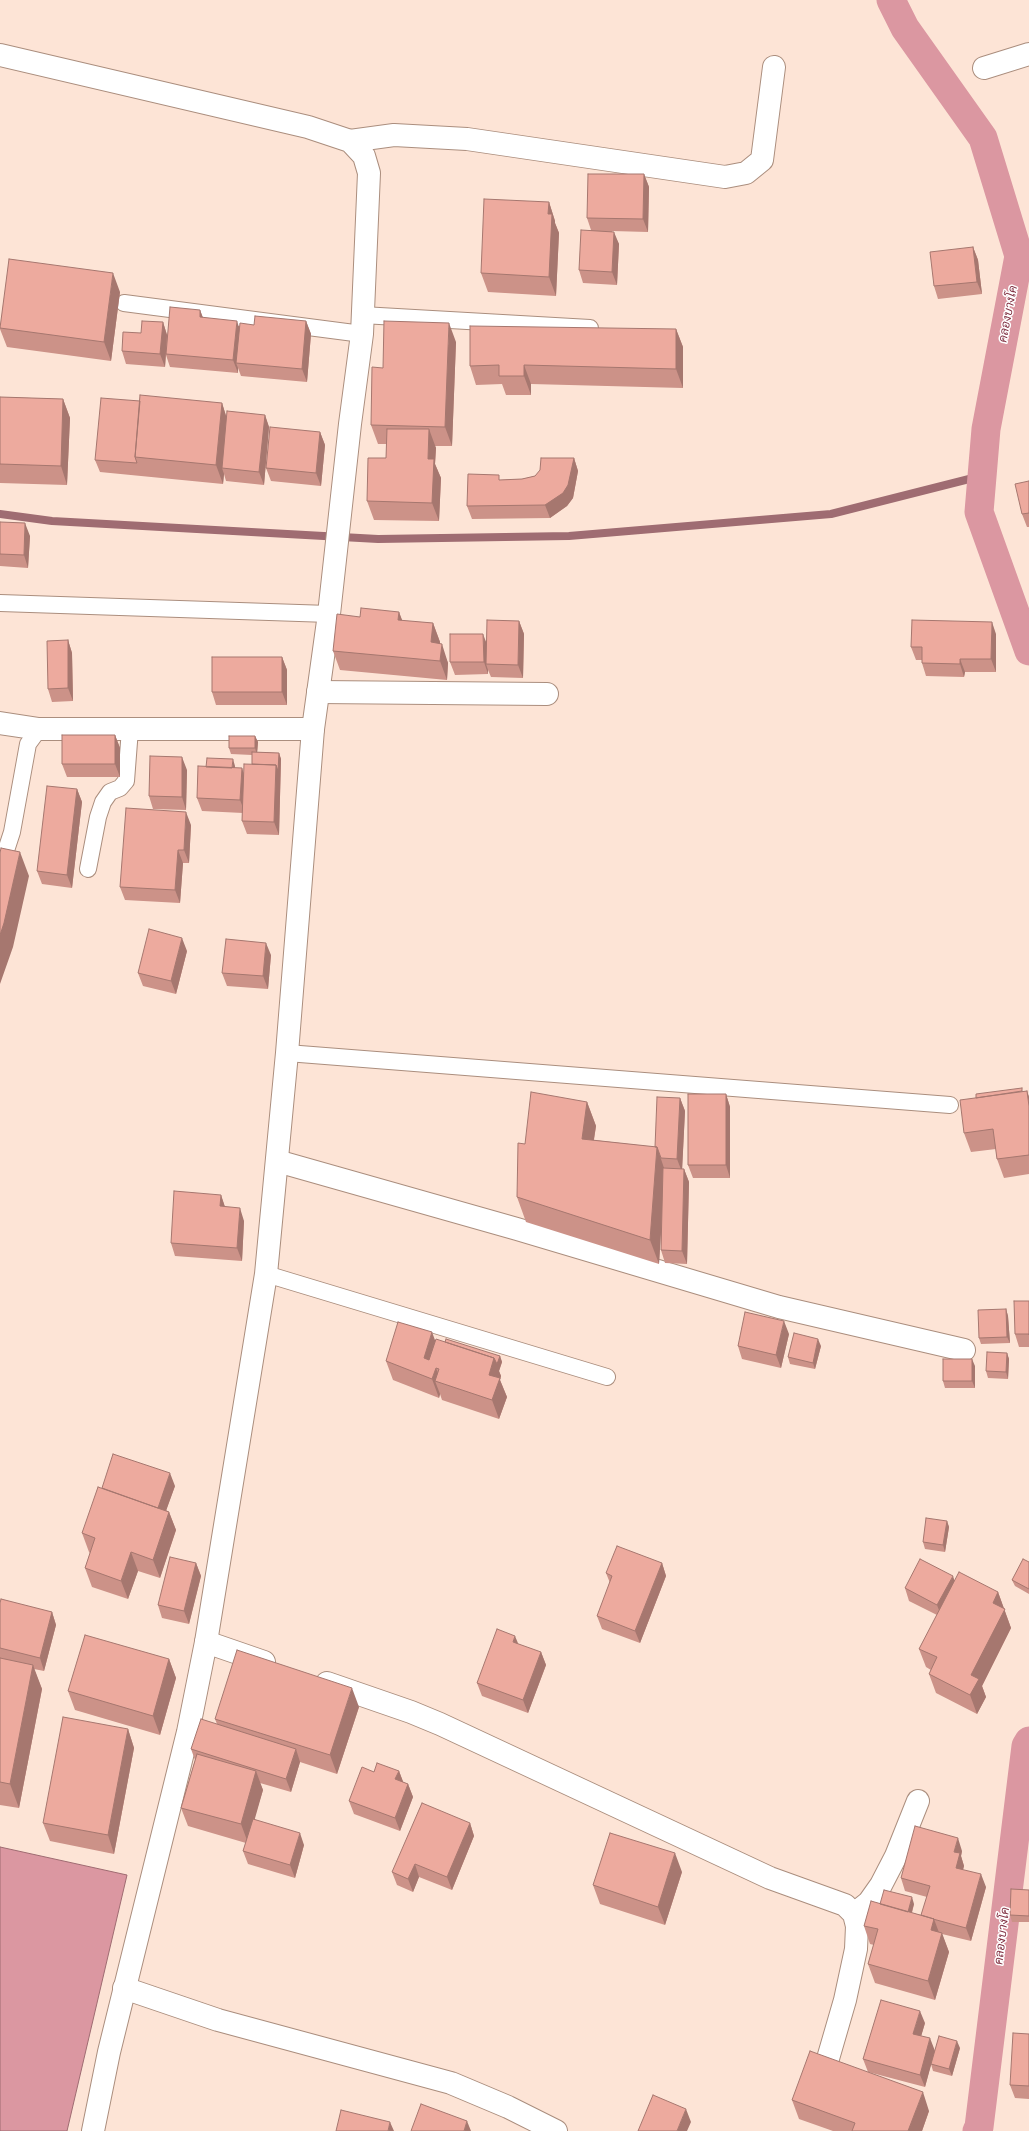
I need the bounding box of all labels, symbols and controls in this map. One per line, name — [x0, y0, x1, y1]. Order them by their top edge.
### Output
water label: คลองบางโค — [995, 284, 1021, 344]
water label: คลองบางโค — [991, 1907, 1013, 1965]

